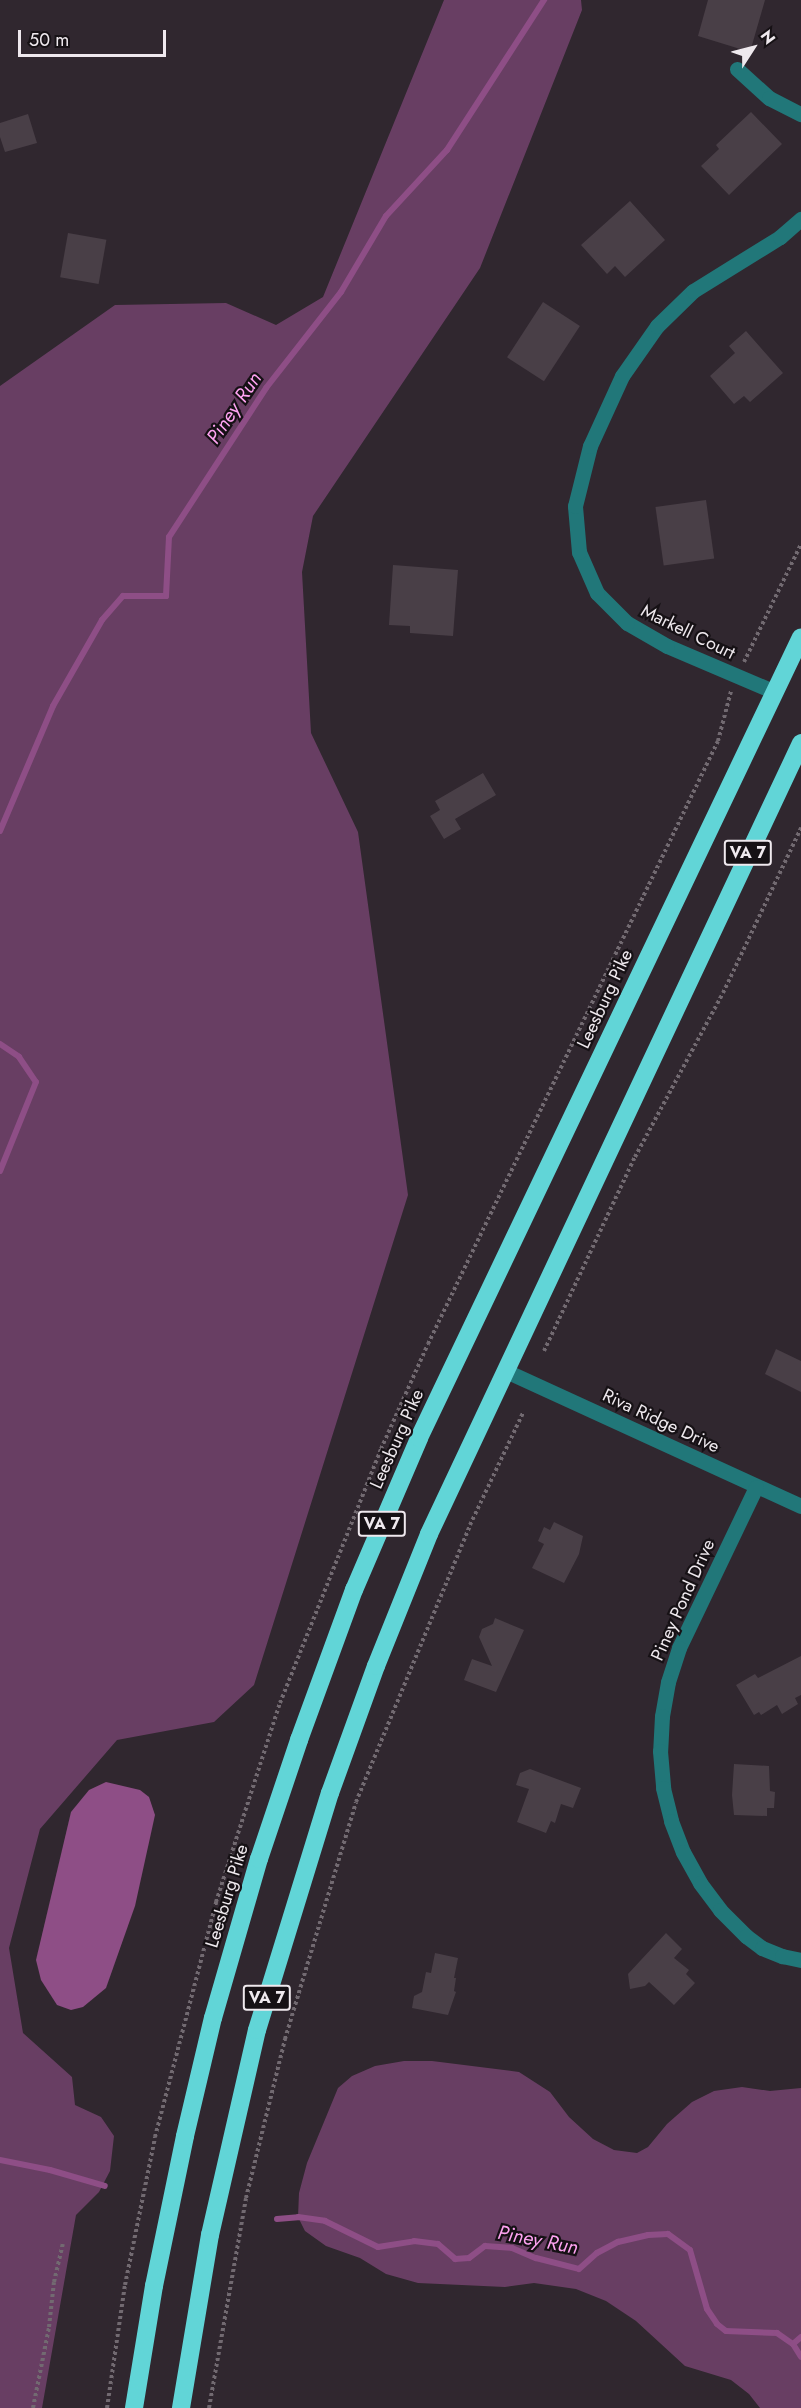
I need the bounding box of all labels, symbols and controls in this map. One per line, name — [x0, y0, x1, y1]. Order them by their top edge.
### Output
scale bar — [21, 18, 170, 56]
north arrow — [723, 18, 783, 78]
text: N — [755, 25, 781, 49]
text: 50 m — [29, 27, 69, 53]
water label: Piney Run — [201, 368, 267, 448]
street label: Markell Court — [637, 600, 739, 664]
road number: VA 7 — [722, 840, 774, 866]
street label: Leesburg Pike — [573, 946, 637, 1052]
street label: Riva Ridge Drive — [599, 1384, 723, 1458]
street label: Leesburg Pike — [365, 1386, 429, 1492]
road number: VA 7 — [356, 1511, 407, 1537]
street label: Piney Pond Drive — [647, 1536, 719, 1664]
street label: Leesburg Pike — [201, 1842, 253, 1950]
road number: VA 7 — [242, 1985, 292, 2011]
water label: Piney Run — [496, 2220, 580, 2260]

